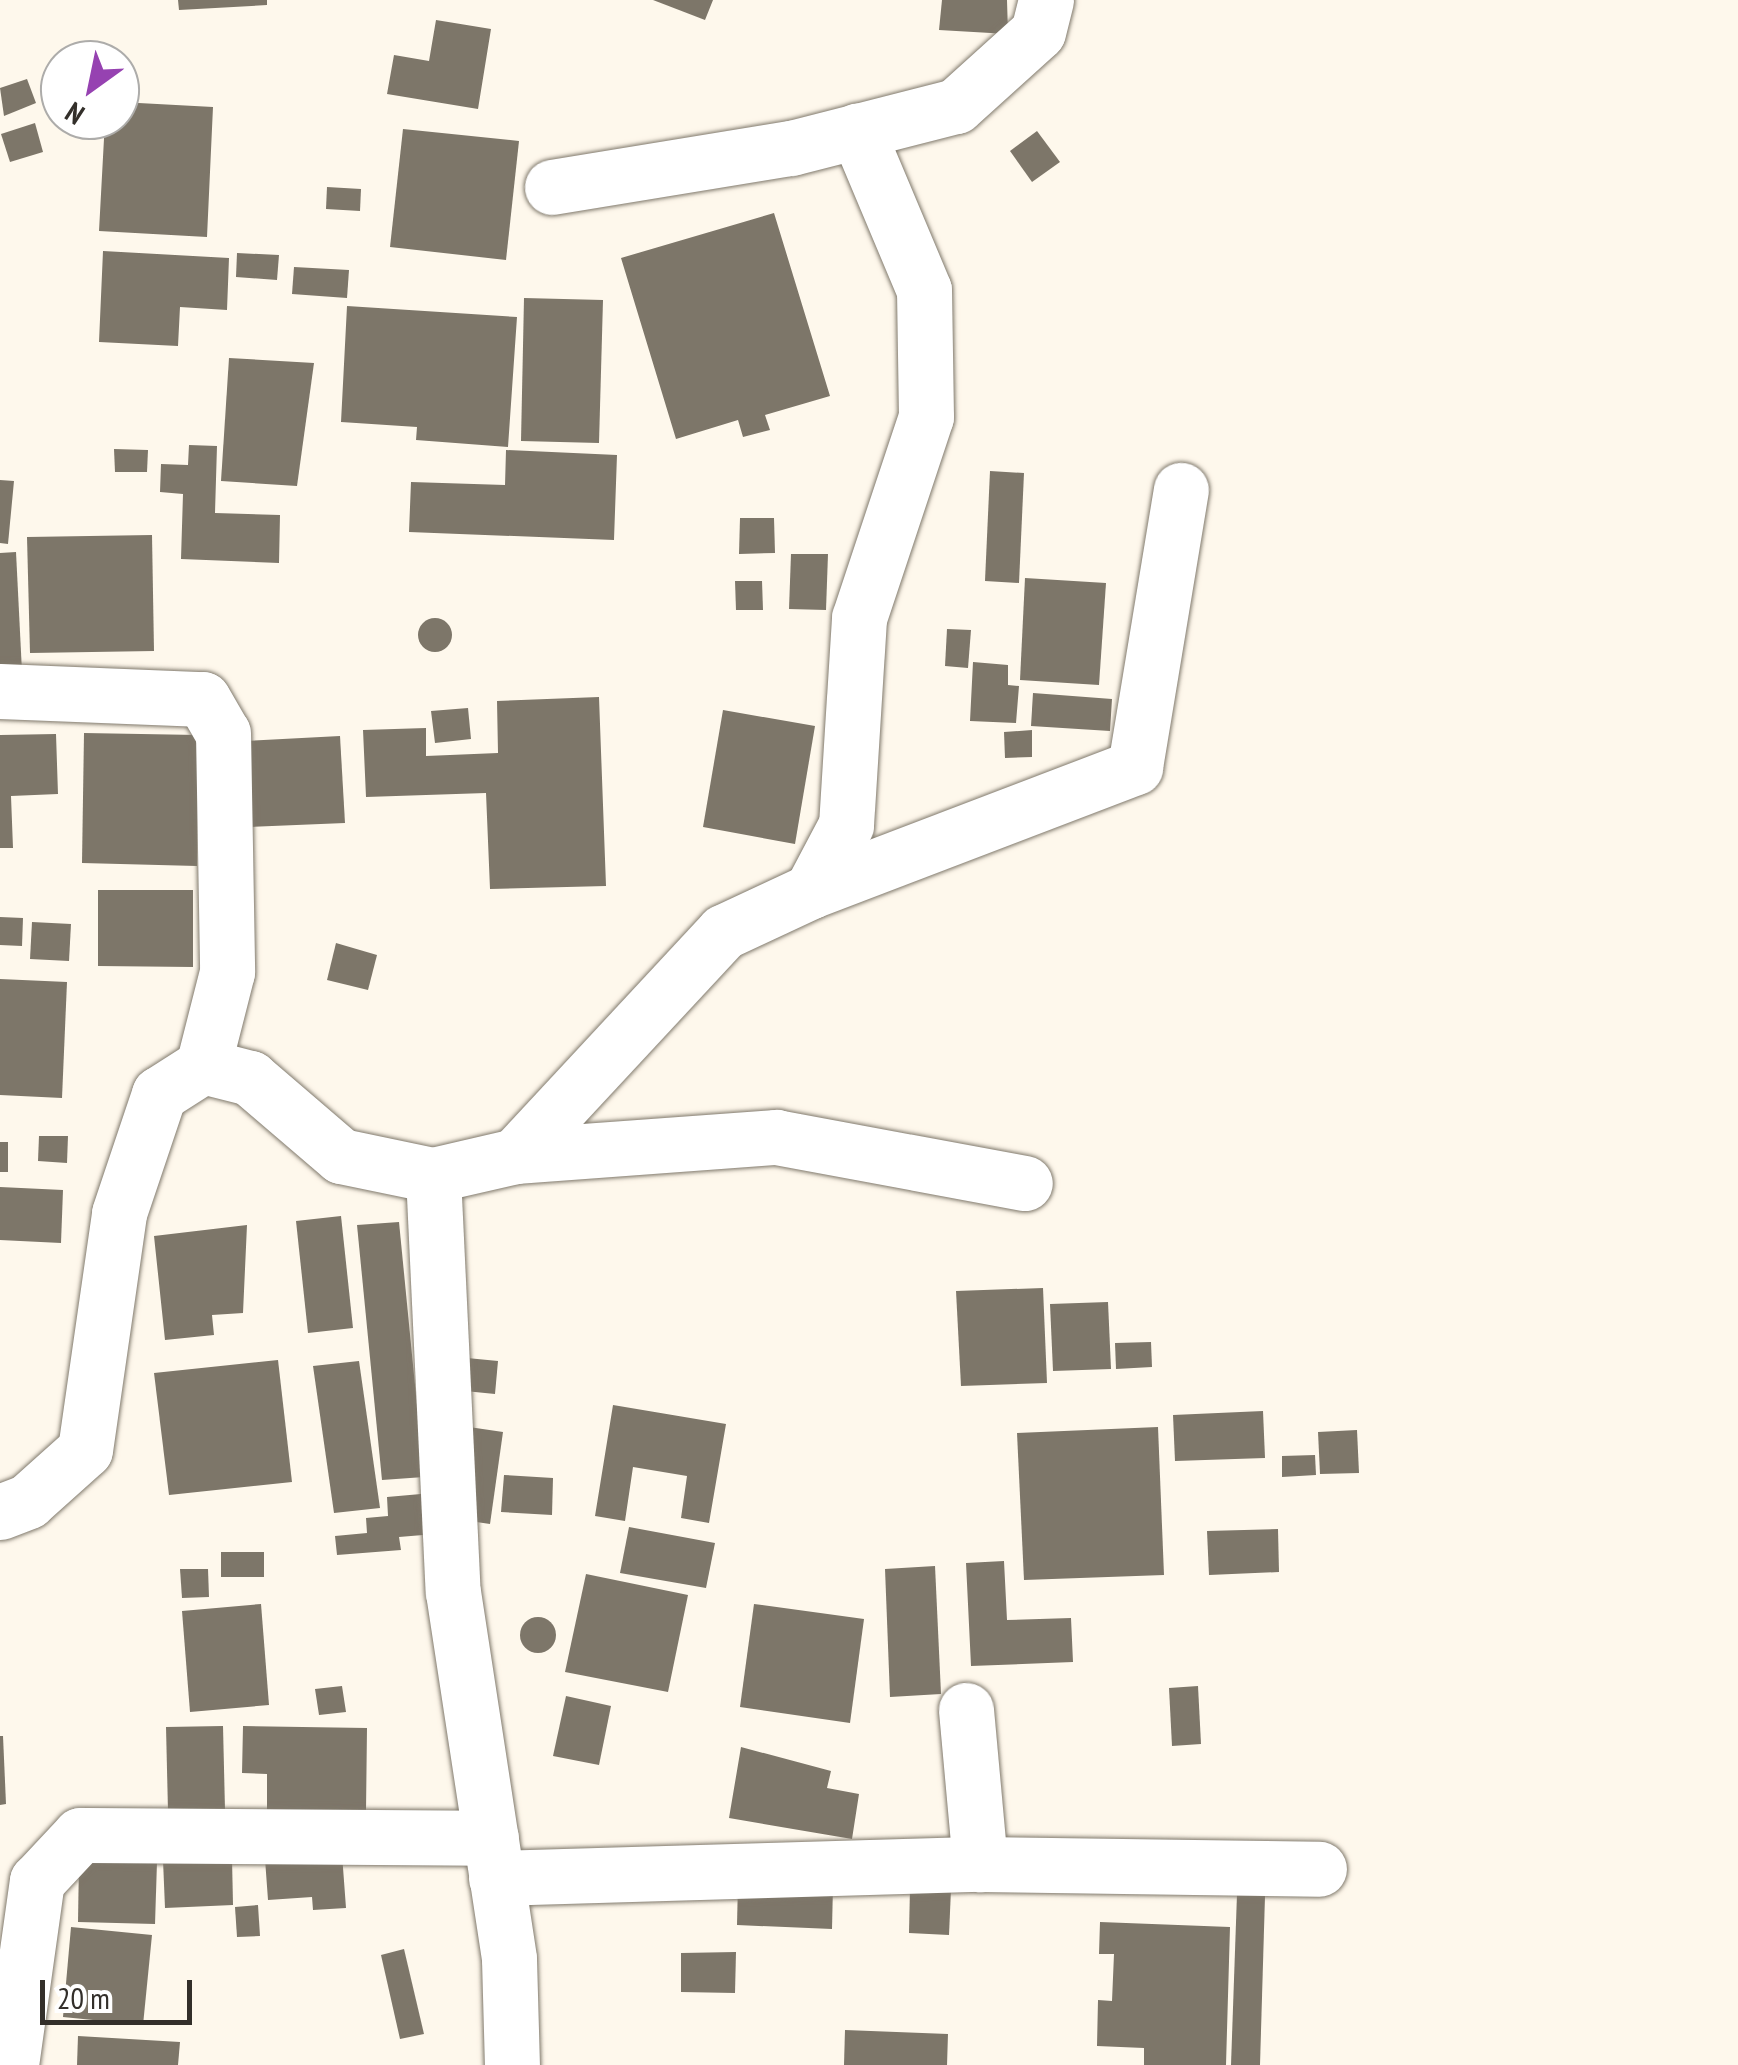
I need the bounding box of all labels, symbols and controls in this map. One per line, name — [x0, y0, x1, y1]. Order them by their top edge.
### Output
north arrow — [40, 40, 140, 140]
text: N — [58, 94, 91, 134]
scale bar — [45, 1960, 198, 2022]
text: 20 m — [57, 1978, 110, 2017]

